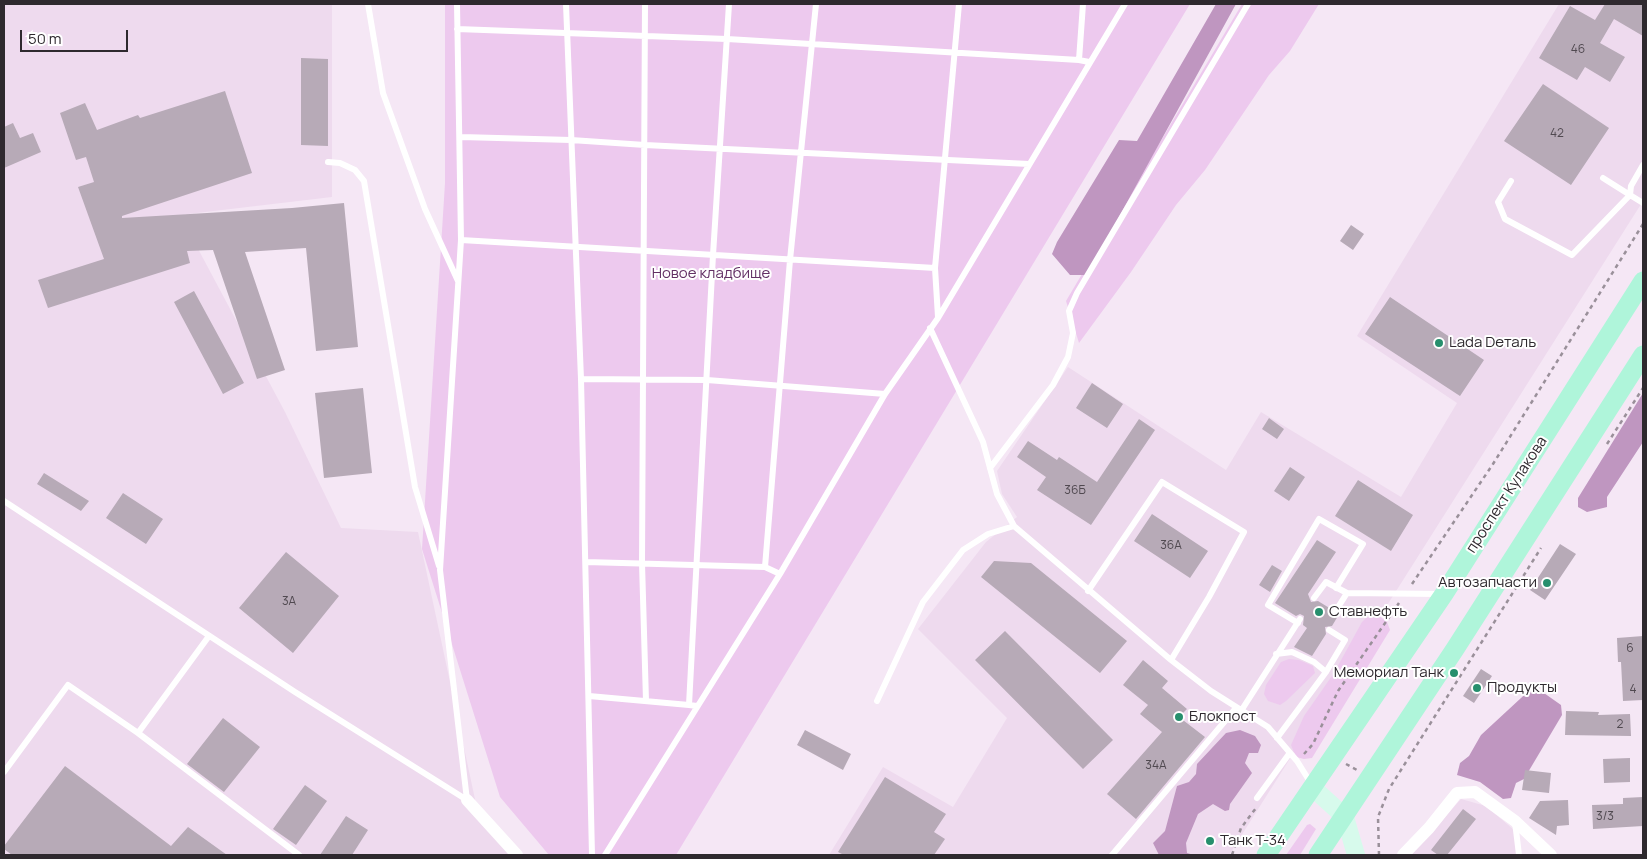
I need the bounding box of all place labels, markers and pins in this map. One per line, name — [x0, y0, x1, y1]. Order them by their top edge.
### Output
place label: Lada Dеталь — [1449, 334, 1536, 352]
marker: Lada Dеталь — [1433, 337, 1445, 349]
place label: Автозапчасти — [1438, 574, 1537, 592]
marker: Автозапчасти — [1541, 577, 1553, 589]
place label: Ставнефть — [1329, 603, 1407, 621]
marker: Ставнефть — [1313, 606, 1325, 618]
place label: Мемориал Танк — [1334, 664, 1444, 682]
marker: Мемориал Танк — [1448, 667, 1460, 679]
place label: Продукты — [1487, 679, 1557, 697]
marker: Продукты — [1471, 682, 1483, 694]
place label: Блокпост — [1189, 708, 1256, 726]
marker: Блокпост — [1173, 711, 1185, 723]
place label: Танк Т-34 — [1220, 832, 1286, 850]
marker: Танк Т-34 — [1204, 835, 1216, 847]

